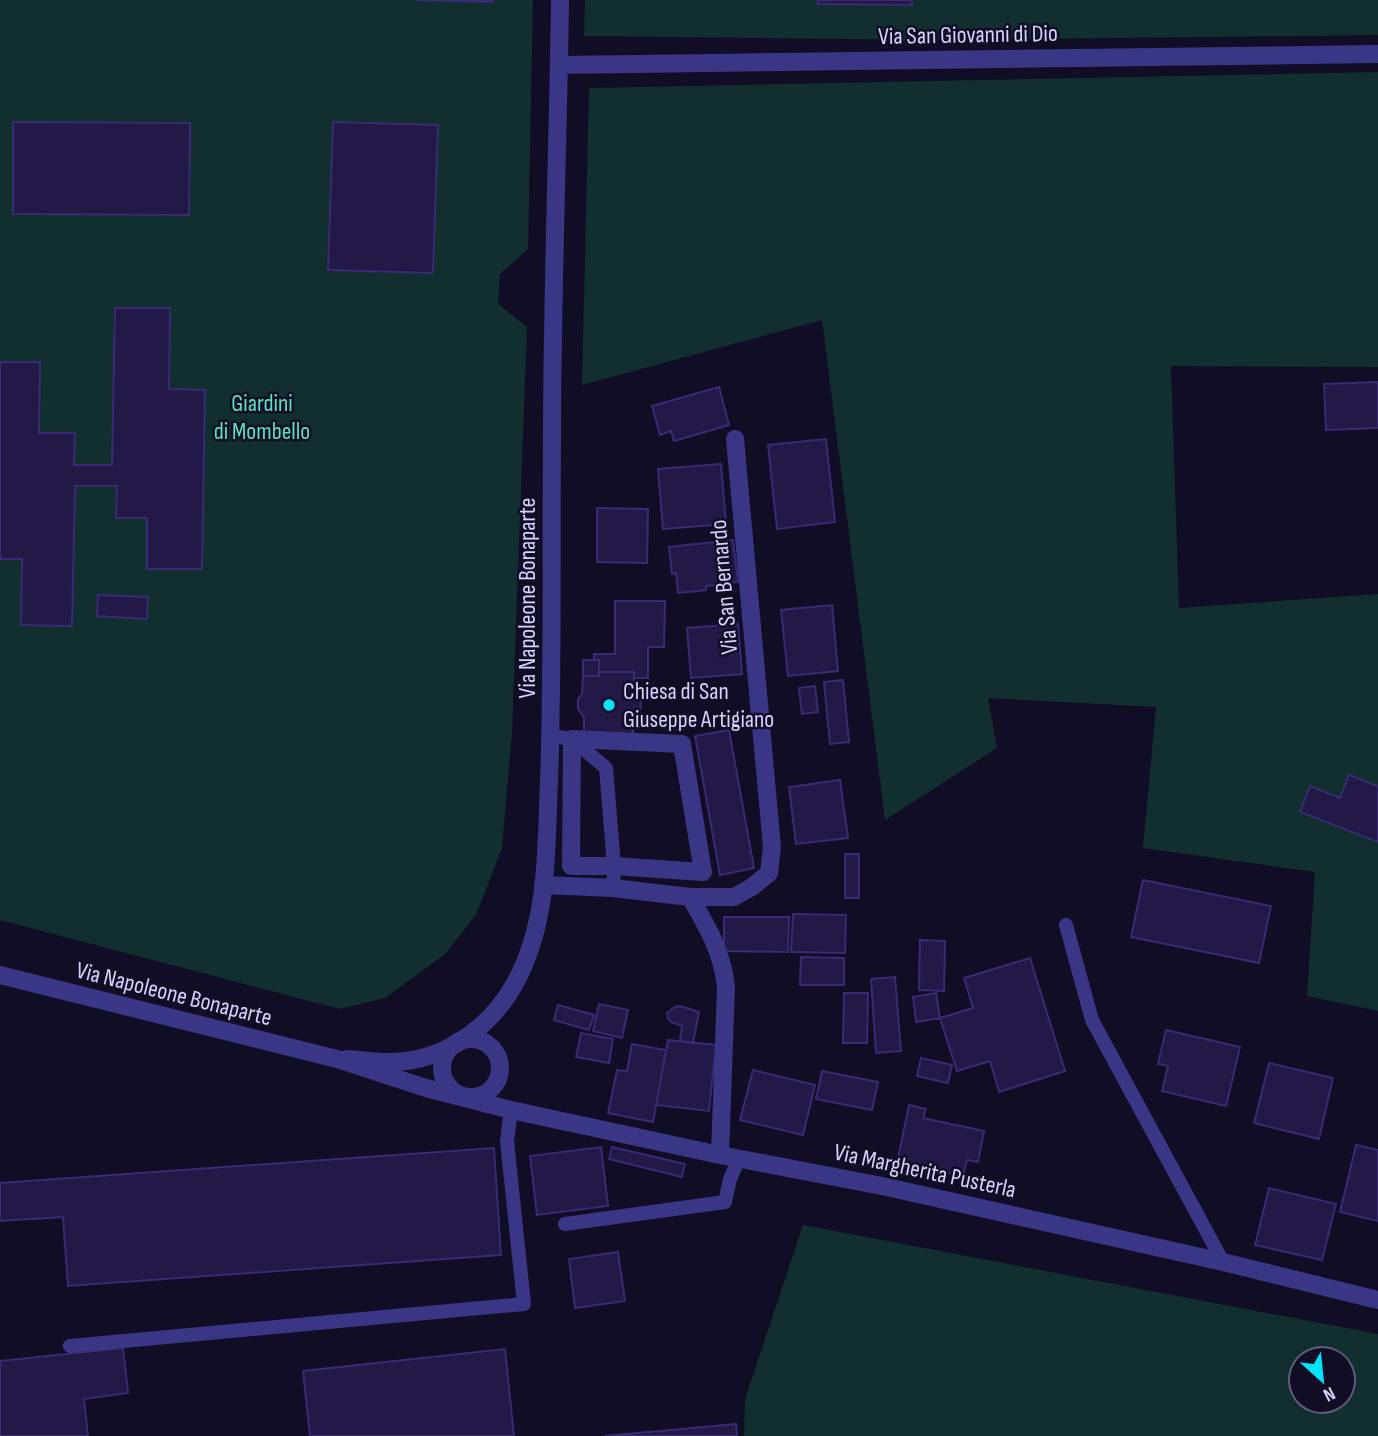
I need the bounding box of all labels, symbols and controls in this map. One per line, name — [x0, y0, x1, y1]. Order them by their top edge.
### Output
street label: Via San Giovanni di Dio — [878, 19, 1058, 51]
park label: Giardini di Mombello — [214, 389, 310, 446]
street label: Via Napoleone Bonaparte — [513, 498, 542, 698]
street label: Via San Bernardo — [704, 518, 744, 656]
place label: Chiesa di San Giuseppe Artigiano — [623, 677, 774, 734]
marker: Chiesa di San Giuseppe Artigiano — [601, 697, 617, 713]
street label: Via Napoleone Bonaparte — [73, 956, 275, 1032]
street label: Via Margherita Pusterla — [831, 1138, 1019, 1204]
north arrow — [1287, 1345, 1357, 1415]
text: N — [1319, 1381, 1339, 1406]

